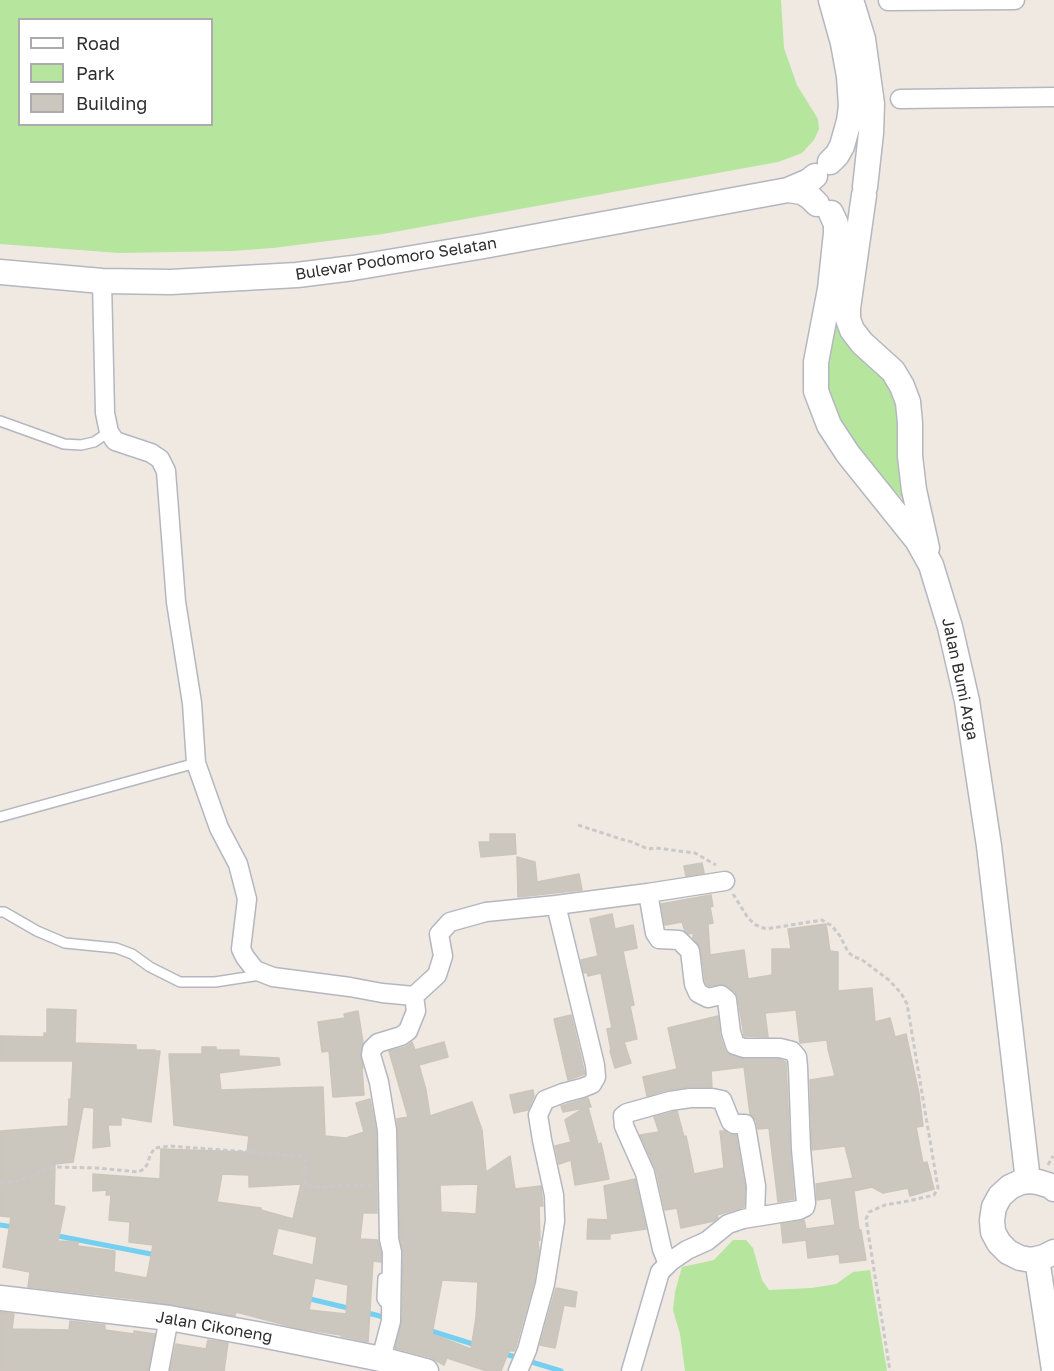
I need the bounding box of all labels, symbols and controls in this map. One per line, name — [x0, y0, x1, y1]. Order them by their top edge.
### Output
legend — [18, 18, 213, 126]
text: Road — [76, 32, 120, 54]
text: Park — [76, 62, 115, 84]
text: Building — [76, 92, 147, 114]
street label: Bulevar Podomoro Selatan — [294, 234, 498, 284]
street label: Jalan Bumi Arga — [938, 616, 982, 742]
street label: Jalan Cikoneng — [154, 1307, 274, 1347]

